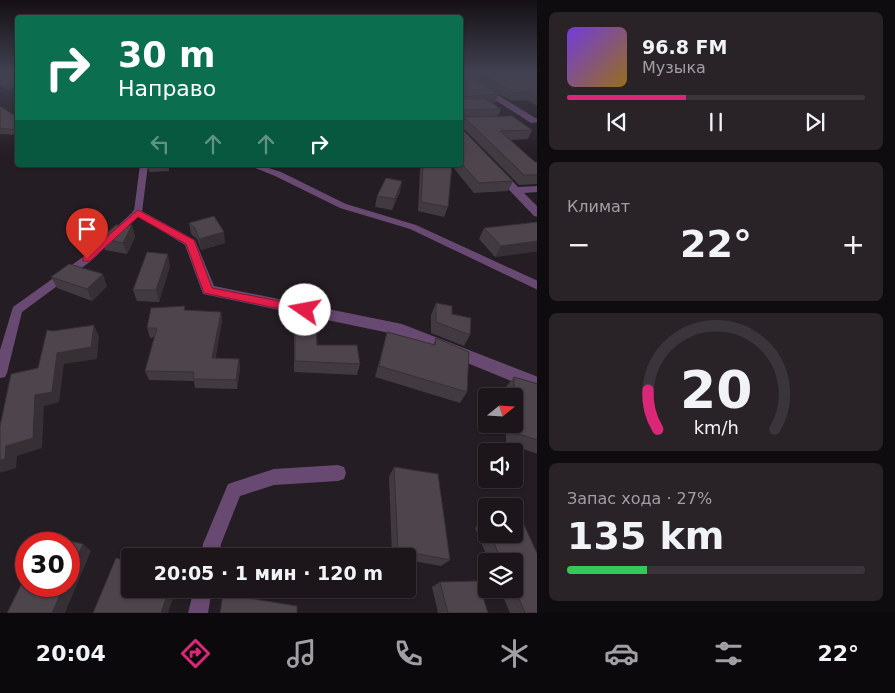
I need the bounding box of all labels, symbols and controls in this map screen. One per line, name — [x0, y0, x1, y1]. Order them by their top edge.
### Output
icon: right — [35, 35, 100, 100]
text: 30 m — [118, 35, 215, 75]
text: 96.8 FM — [642, 36, 727, 58]
text: Музыка — [642, 58, 706, 77]
text: Направо — [118, 76, 216, 101]
icon: previous — [603, 108, 631, 136]
icon: pause — [702, 108, 730, 136]
icon: next — [801, 108, 829, 136]
icon: left — [146, 130, 174, 158]
icon: ahead — [199, 130, 227, 158]
icon: ahead — [252, 130, 280, 158]
icon: right — [305, 130, 333, 158]
text: Климат — [567, 197, 630, 216]
pin — [66, 208, 108, 259]
icon: arrive — [73, 215, 101, 243]
text: 22° — [680, 222, 752, 266]
text: − — [567, 228, 590, 261]
text: + — [842, 228, 865, 261]
position arrow — [278, 283, 330, 335]
text: 20 — [680, 360, 752, 420]
north arrow — [478, 388, 522, 432]
map controls — [478, 388, 523, 598]
text: km/h — [693, 417, 739, 438]
button: sound — [478, 443, 523, 488]
text: Запас хода · 27% — [567, 489, 712, 508]
button: search — [478, 498, 523, 543]
text: 135 km — [567, 514, 724, 558]
speed limit sign: 30 — [15, 532, 80, 597]
button: layers — [478, 553, 523, 598]
text: 20:05 · 1 мин · 120 m — [154, 562, 383, 584]
icon: directions — [178, 636, 213, 671]
icon: music — [284, 636, 319, 671]
icon: phone — [391, 636, 426, 671]
icon: climate — [497, 636, 532, 671]
icon: car — [604, 636, 639, 671]
icon: filters — [711, 636, 746, 671]
text: 20:04 — [36, 641, 106, 666]
text: 22° — [817, 641, 859, 666]

